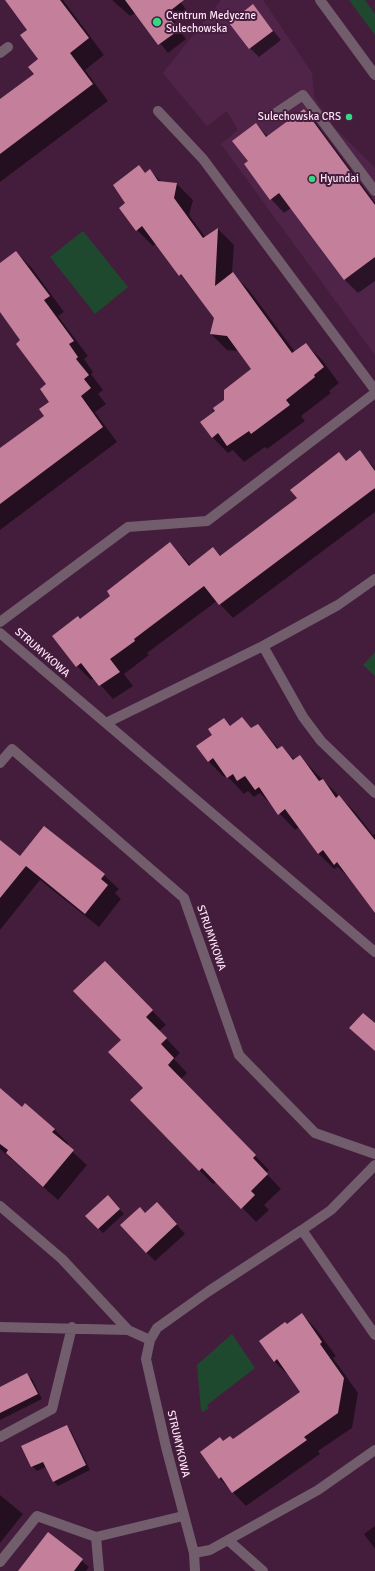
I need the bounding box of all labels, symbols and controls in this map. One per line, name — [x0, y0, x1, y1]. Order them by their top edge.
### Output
place label: Centrum Medyczne Sulechowska — [166, 9, 256, 35]
marker: Centrum Medyczne Sulechowska — [151, 16, 163, 28]
place label: Sulechowska CRS — [258, 110, 341, 124]
marker: Sulechowska CRS — [344, 112, 354, 122]
place label: Hyundai — [320, 172, 359, 186]
marker: Hyundai — [307, 174, 317, 184]
street label: STRUMYKOWA — [12, 626, 72, 680]
street label: STRUMYKOWA — [194, 903, 228, 973]
street label: STRUMYKOWA — [164, 1409, 192, 1479]

